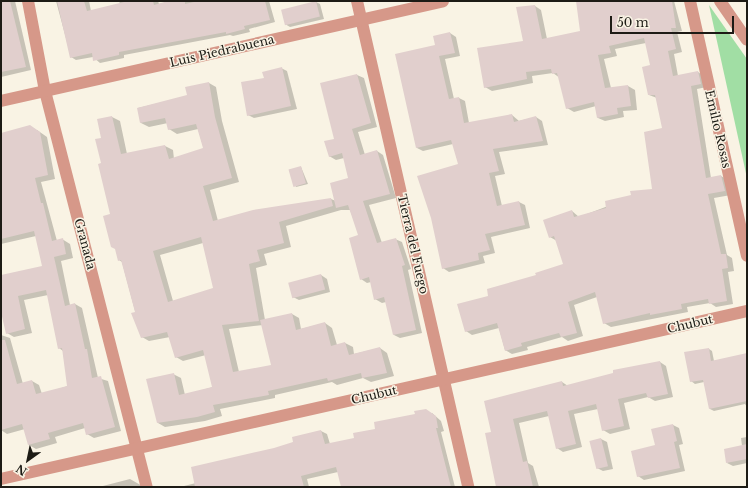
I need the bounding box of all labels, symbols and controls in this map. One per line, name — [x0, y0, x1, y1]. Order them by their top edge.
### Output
scale bar — [612, 8, 736, 34]
text: 50 m — [617, 15, 649, 30]
street label: Luis Piedrabuena — [168, 32, 276, 70]
street label: Emilio Rosas — [702, 89, 734, 169]
street label: Tierra del Fuego — [395, 193, 431, 295]
street label: Granada — [71, 217, 99, 271]
street label: Chubut — [666, 312, 714, 336]
street label: Chubut — [350, 383, 398, 407]
north arrow — [8, 440, 48, 480]
text: N — [13, 461, 30, 479]

